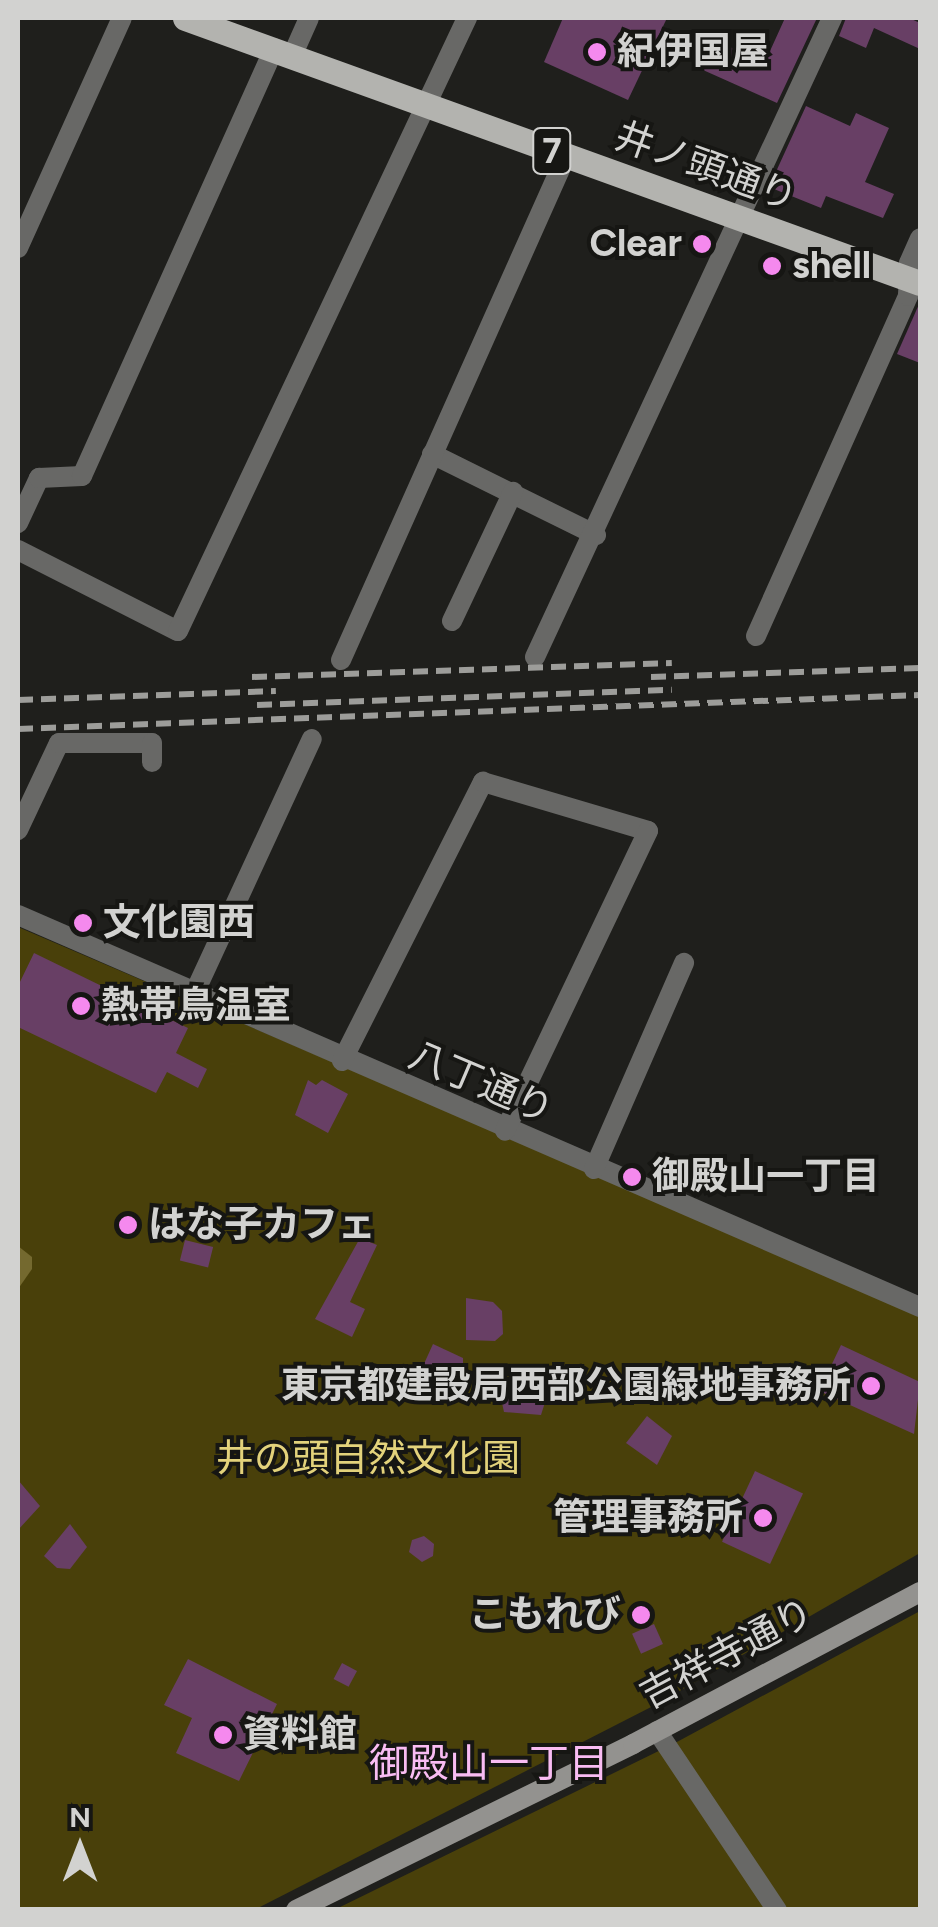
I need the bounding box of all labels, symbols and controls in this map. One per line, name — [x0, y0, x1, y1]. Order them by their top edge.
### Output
place label: 紀伊国屋 — [617, 29, 769, 75]
marker: 紀伊国屋 — [586, 41, 608, 63]
street label: 井ノ頭通り — [609, 113, 803, 221]
road number: 7 — [532, 121, 572, 181]
place label: Clear — [589, 221, 682, 267]
marker: Clear — [691, 233, 713, 255]
place label: shell — [792, 243, 871, 289]
marker: shell — [761, 255, 783, 277]
place label: 文化園西 — [103, 900, 255, 946]
marker: 文化園西 — [72, 912, 94, 934]
place label: 熱帯鳥温室 — [101, 983, 291, 1029]
marker: 熱帯鳥温室 — [70, 995, 92, 1017]
street label: 八丁通り — [402, 1032, 560, 1134]
place label: 御殿山一丁目 — [652, 1154, 880, 1200]
marker: 御殿山一丁目 — [621, 1166, 643, 1188]
place label: はな子カフェ — [148, 1202, 376, 1248]
marker: はな子カフェ — [117, 1214, 139, 1236]
place label: 東京都建設局西部公園緑地事務所 — [281, 1363, 851, 1409]
marker: 東京都建設局西部公園緑地事務所 — [860, 1375, 882, 1397]
park label: 井の頭自然文化園 — [216, 1436, 520, 1482]
place label: 管理事務所 — [553, 1495, 743, 1541]
marker: 管理事務所 — [752, 1507, 774, 1529]
street label: 吉祥寺通り — [632, 1589, 822, 1719]
place label: こもれび — [469, 1592, 621, 1638]
marker: こもれび — [630, 1604, 652, 1626]
place label: 資料館 — [243, 1712, 357, 1758]
marker: 資料館 — [212, 1724, 234, 1746]
district label: 御殿山一丁目 — [369, 1739, 609, 1787]
north arrow — [30, 1797, 130, 1897]
text: N — [69, 1800, 91, 1834]

